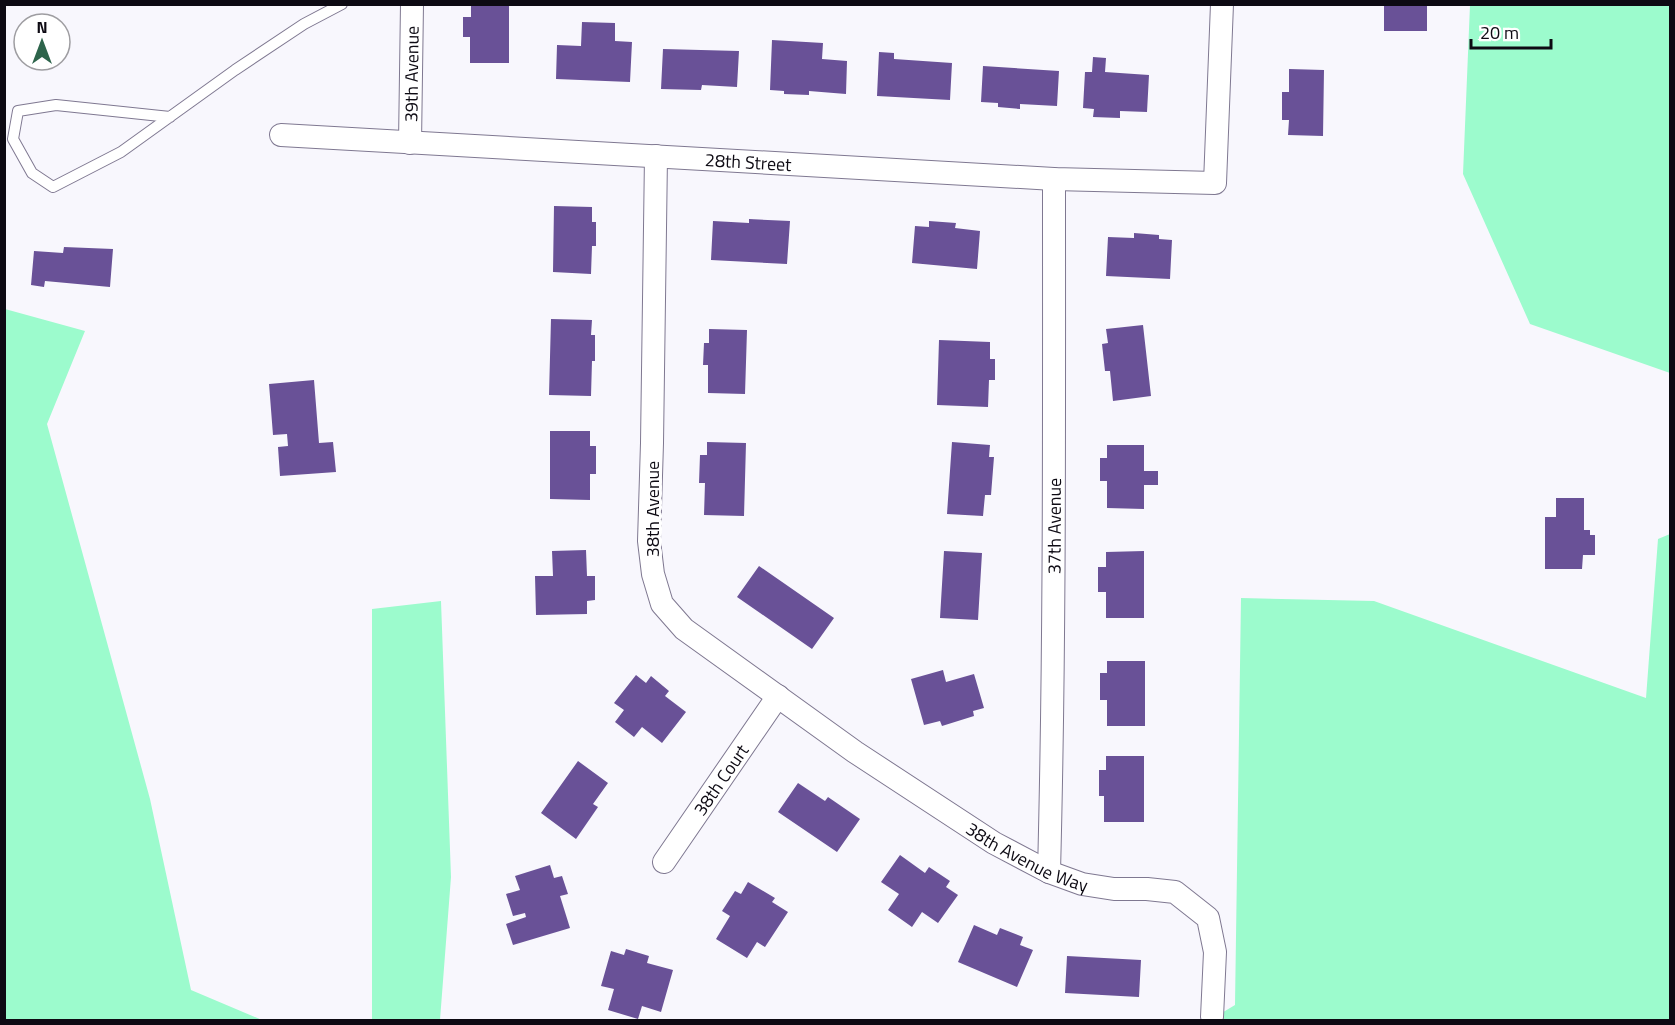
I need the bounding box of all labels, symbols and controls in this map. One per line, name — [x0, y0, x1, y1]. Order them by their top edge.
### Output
north arrow — [12, 12, 72, 72]
scale bar — [1471, 12, 1550, 50]
text: N — [36, 15, 48, 39]
text: 20 m — [1480, 19, 1519, 46]
street label: 39th Avenue — [397, 26, 425, 122]
street label: 28th Street — [704, 146, 793, 178]
street label: 38th Avenue — [639, 461, 666, 557]
street label: 37th Avenue — [1040, 478, 1067, 574]
street label: 38th Court — [686, 738, 755, 821]
street label: 38th Avenue Way — [961, 815, 1090, 898]

